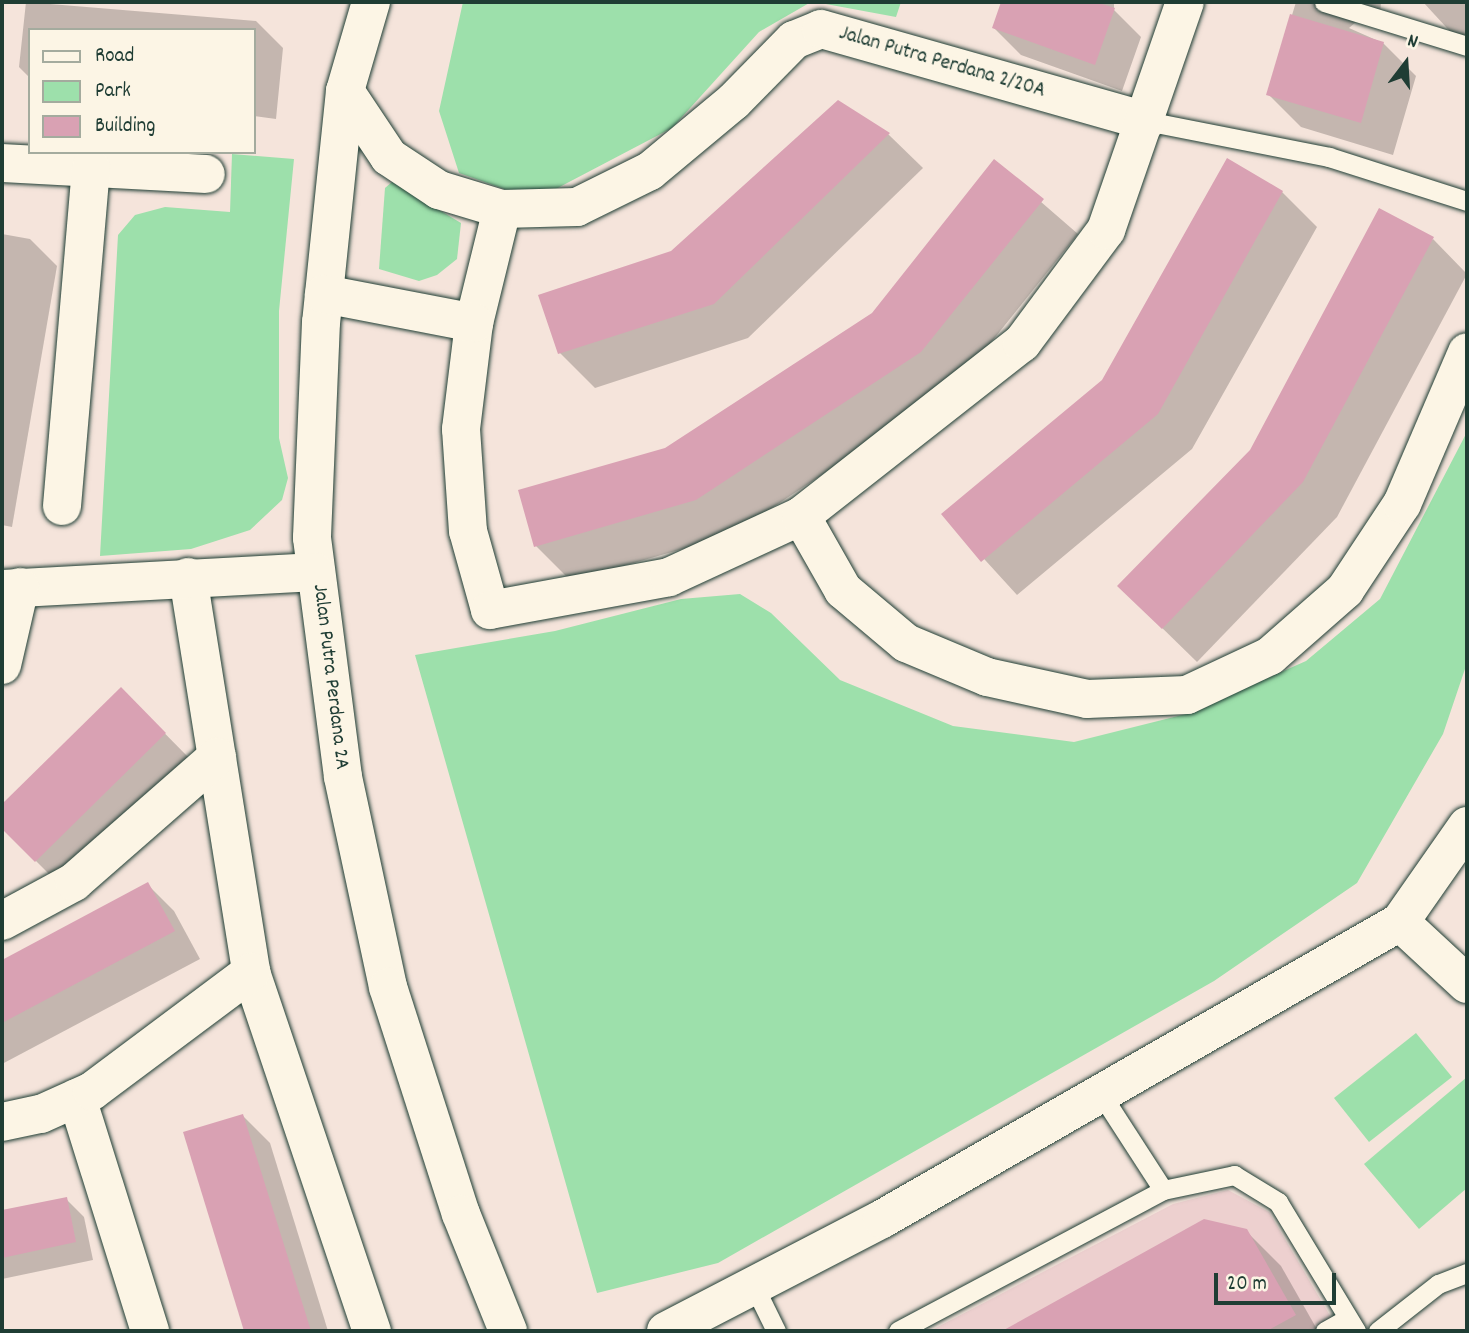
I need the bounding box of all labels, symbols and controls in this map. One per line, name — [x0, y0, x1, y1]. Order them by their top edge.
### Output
street label: Jalan Putra Perdana 2/20A — [836, 21, 1048, 105]
legend — [28, 28, 256, 154]
north arrow — [1371, 28, 1441, 98]
text: N — [1404, 28, 1421, 57]
text: Road — [95, 42, 134, 72]
text: Park — [95, 77, 131, 107]
text: Building — [95, 112, 155, 142]
street label: Jalan Putra Perdana 2A — [306, 583, 354, 771]
scale bar — [1217, 1260, 1340, 1304]
text: 20 m — [1227, 1270, 1267, 1300]

